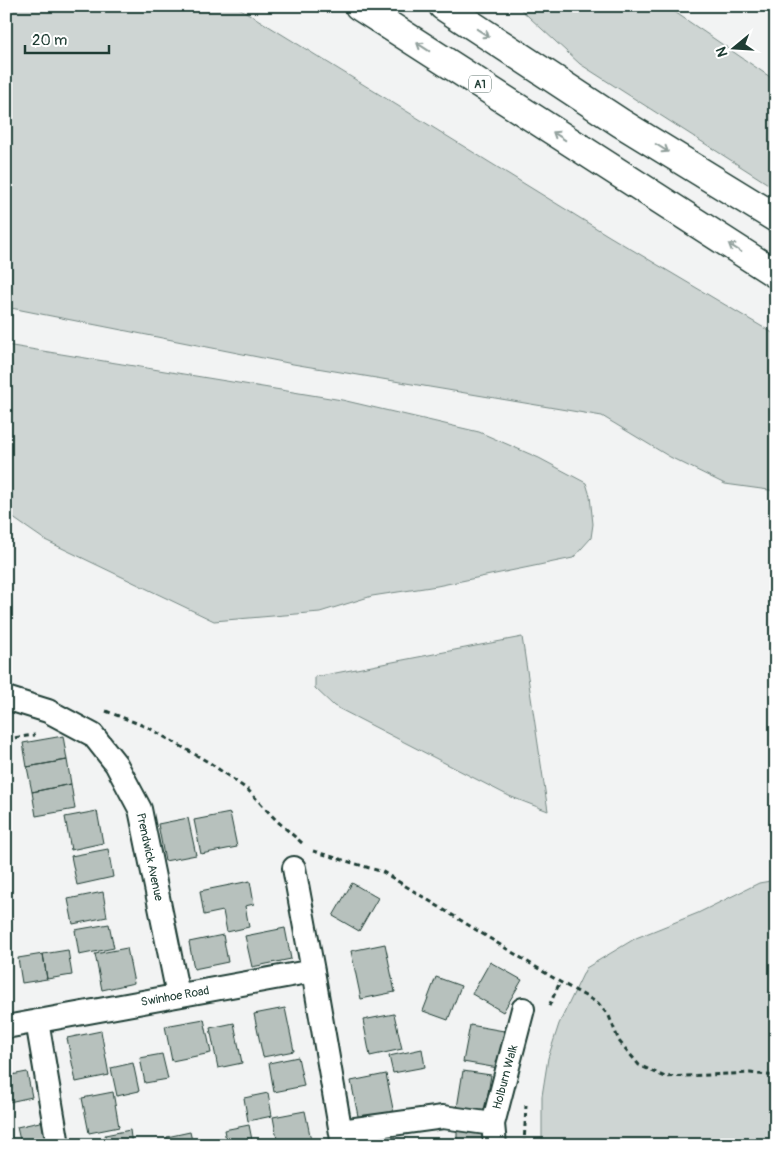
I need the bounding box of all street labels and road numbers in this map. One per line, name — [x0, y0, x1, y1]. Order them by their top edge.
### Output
road number: A1 — [469, 76, 491, 92]
street label: Prendwick Avenue — [133, 812, 166, 903]
street label: Swinhoe Road — [140, 983, 211, 1010]
street label: Holburn Walk — [490, 1043, 521, 1111]

